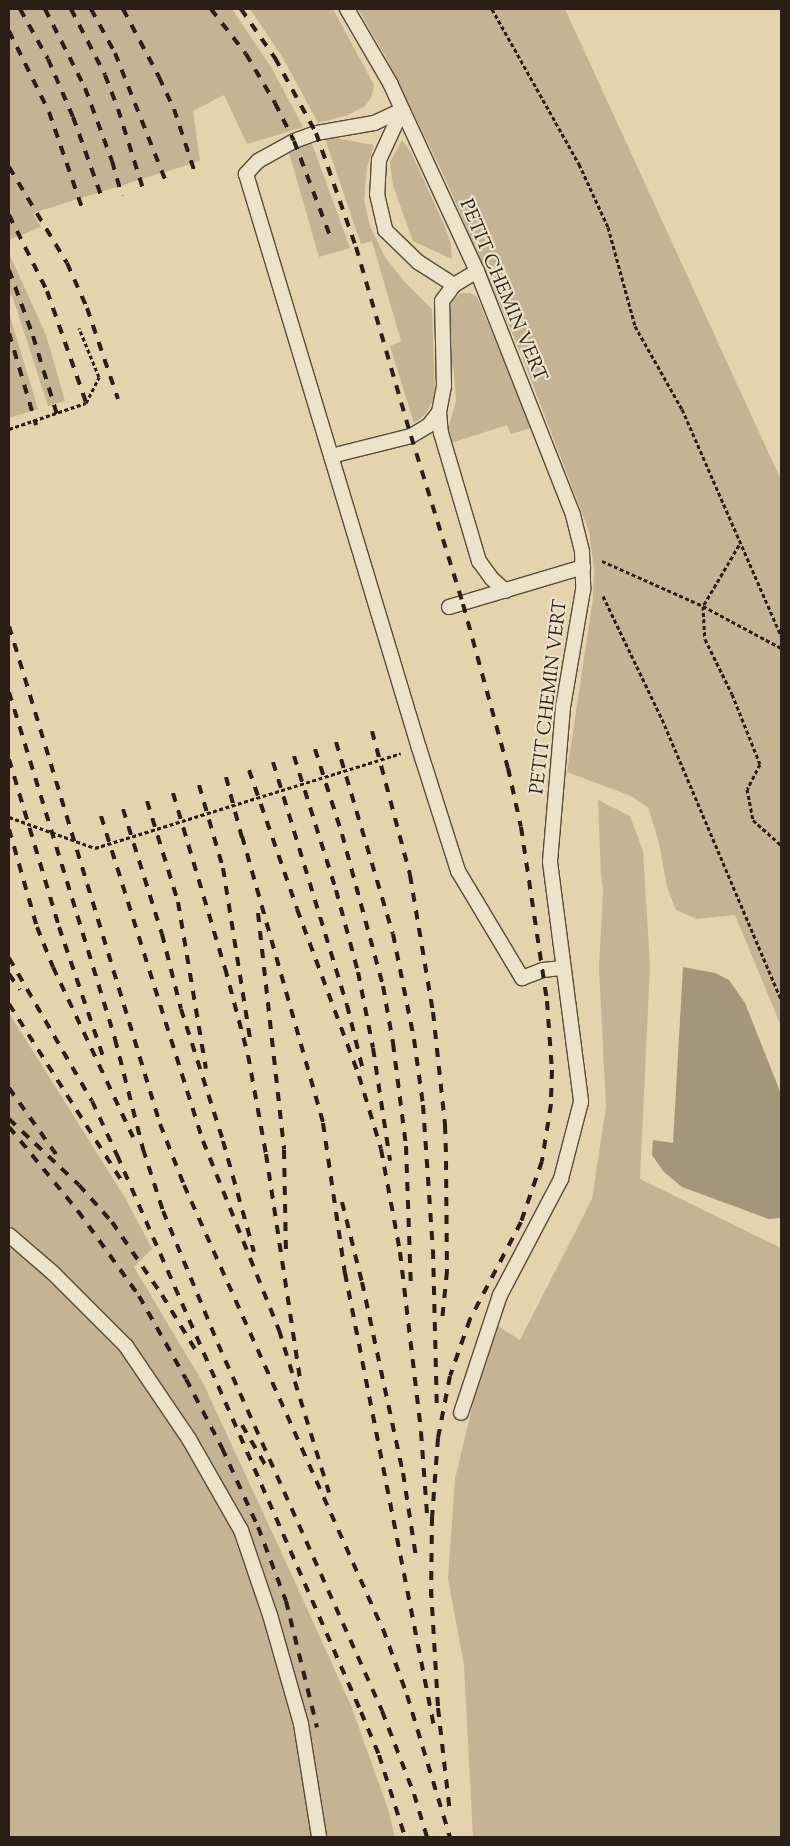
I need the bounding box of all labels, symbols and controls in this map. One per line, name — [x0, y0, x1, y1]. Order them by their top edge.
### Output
street label: PETIT CHEMIN VERT — [453, 196, 551, 386]
street label: PETIT CHEMIN VERT — [527, 598, 573, 796]

